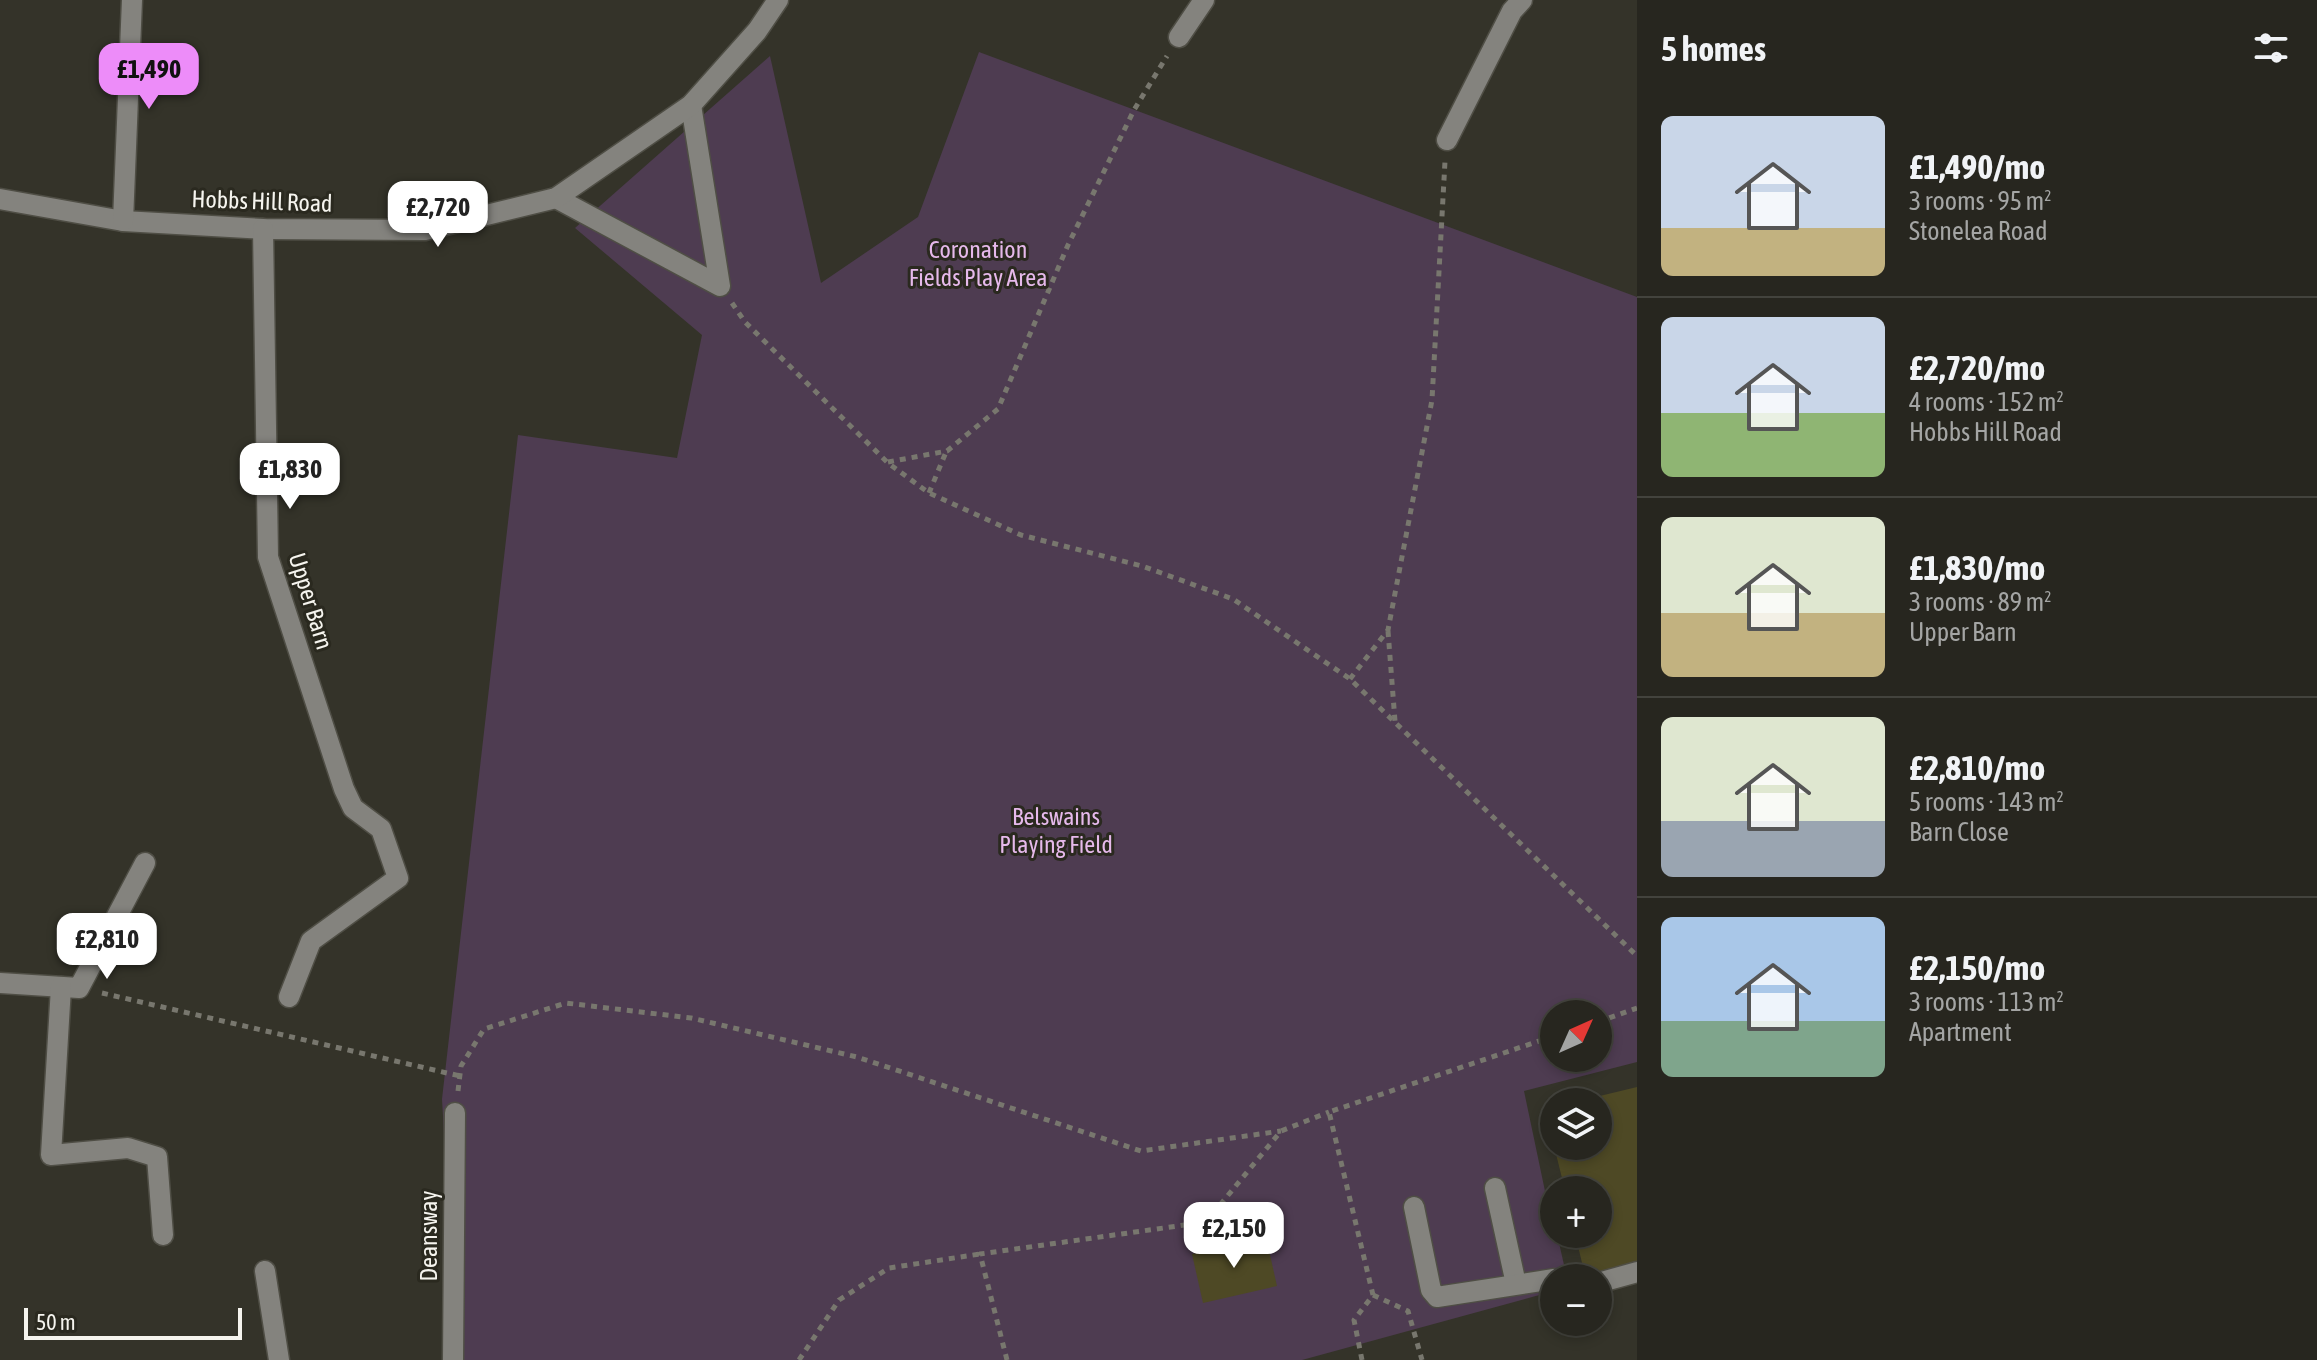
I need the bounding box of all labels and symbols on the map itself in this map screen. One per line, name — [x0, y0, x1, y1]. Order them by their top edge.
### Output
pin: £1,490 — [84, 43, 214, 111]
pin: £2,720 — [373, 181, 503, 249]
street label: Hobbs Hill Road — [191, 185, 333, 217]
park label: Coronation Fields Play Area — [909, 236, 1047, 291]
pin: £1,830 — [225, 443, 355, 511]
street label: Upper Barn — [284, 550, 338, 652]
park label: Belswains Playing Field — [999, 803, 1113, 858]
pin: £2,810 — [42, 913, 172, 981]
north arrow — [1540, 1000, 1612, 1072]
street label: Deansway — [415, 1191, 442, 1281]
pin: £2,150 — [1169, 1202, 1299, 1270]
scale bar — [24, 1304, 242, 1340]

